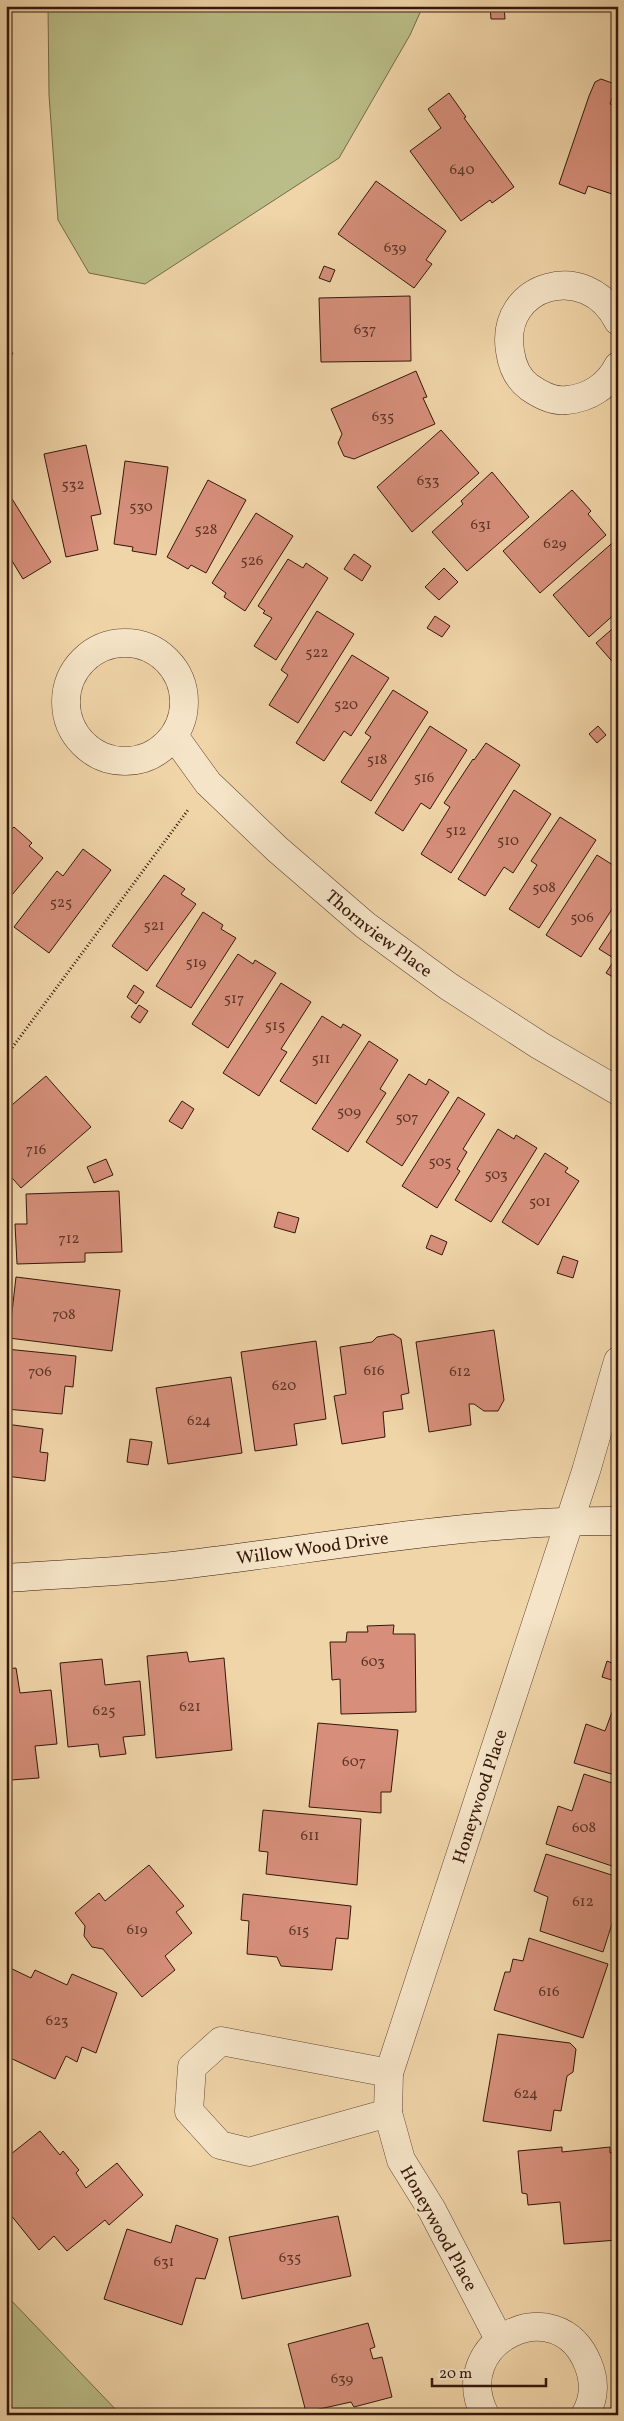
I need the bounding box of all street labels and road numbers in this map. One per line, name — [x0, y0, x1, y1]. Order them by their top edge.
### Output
street label: Thornview Place — [319, 885, 437, 984]
street label: Willow Wood Drive — [235, 1527, 390, 1572]
street label: Honeywood Place — [447, 1726, 515, 1867]
street label: Honeywood Place — [393, 2161, 483, 2296]

